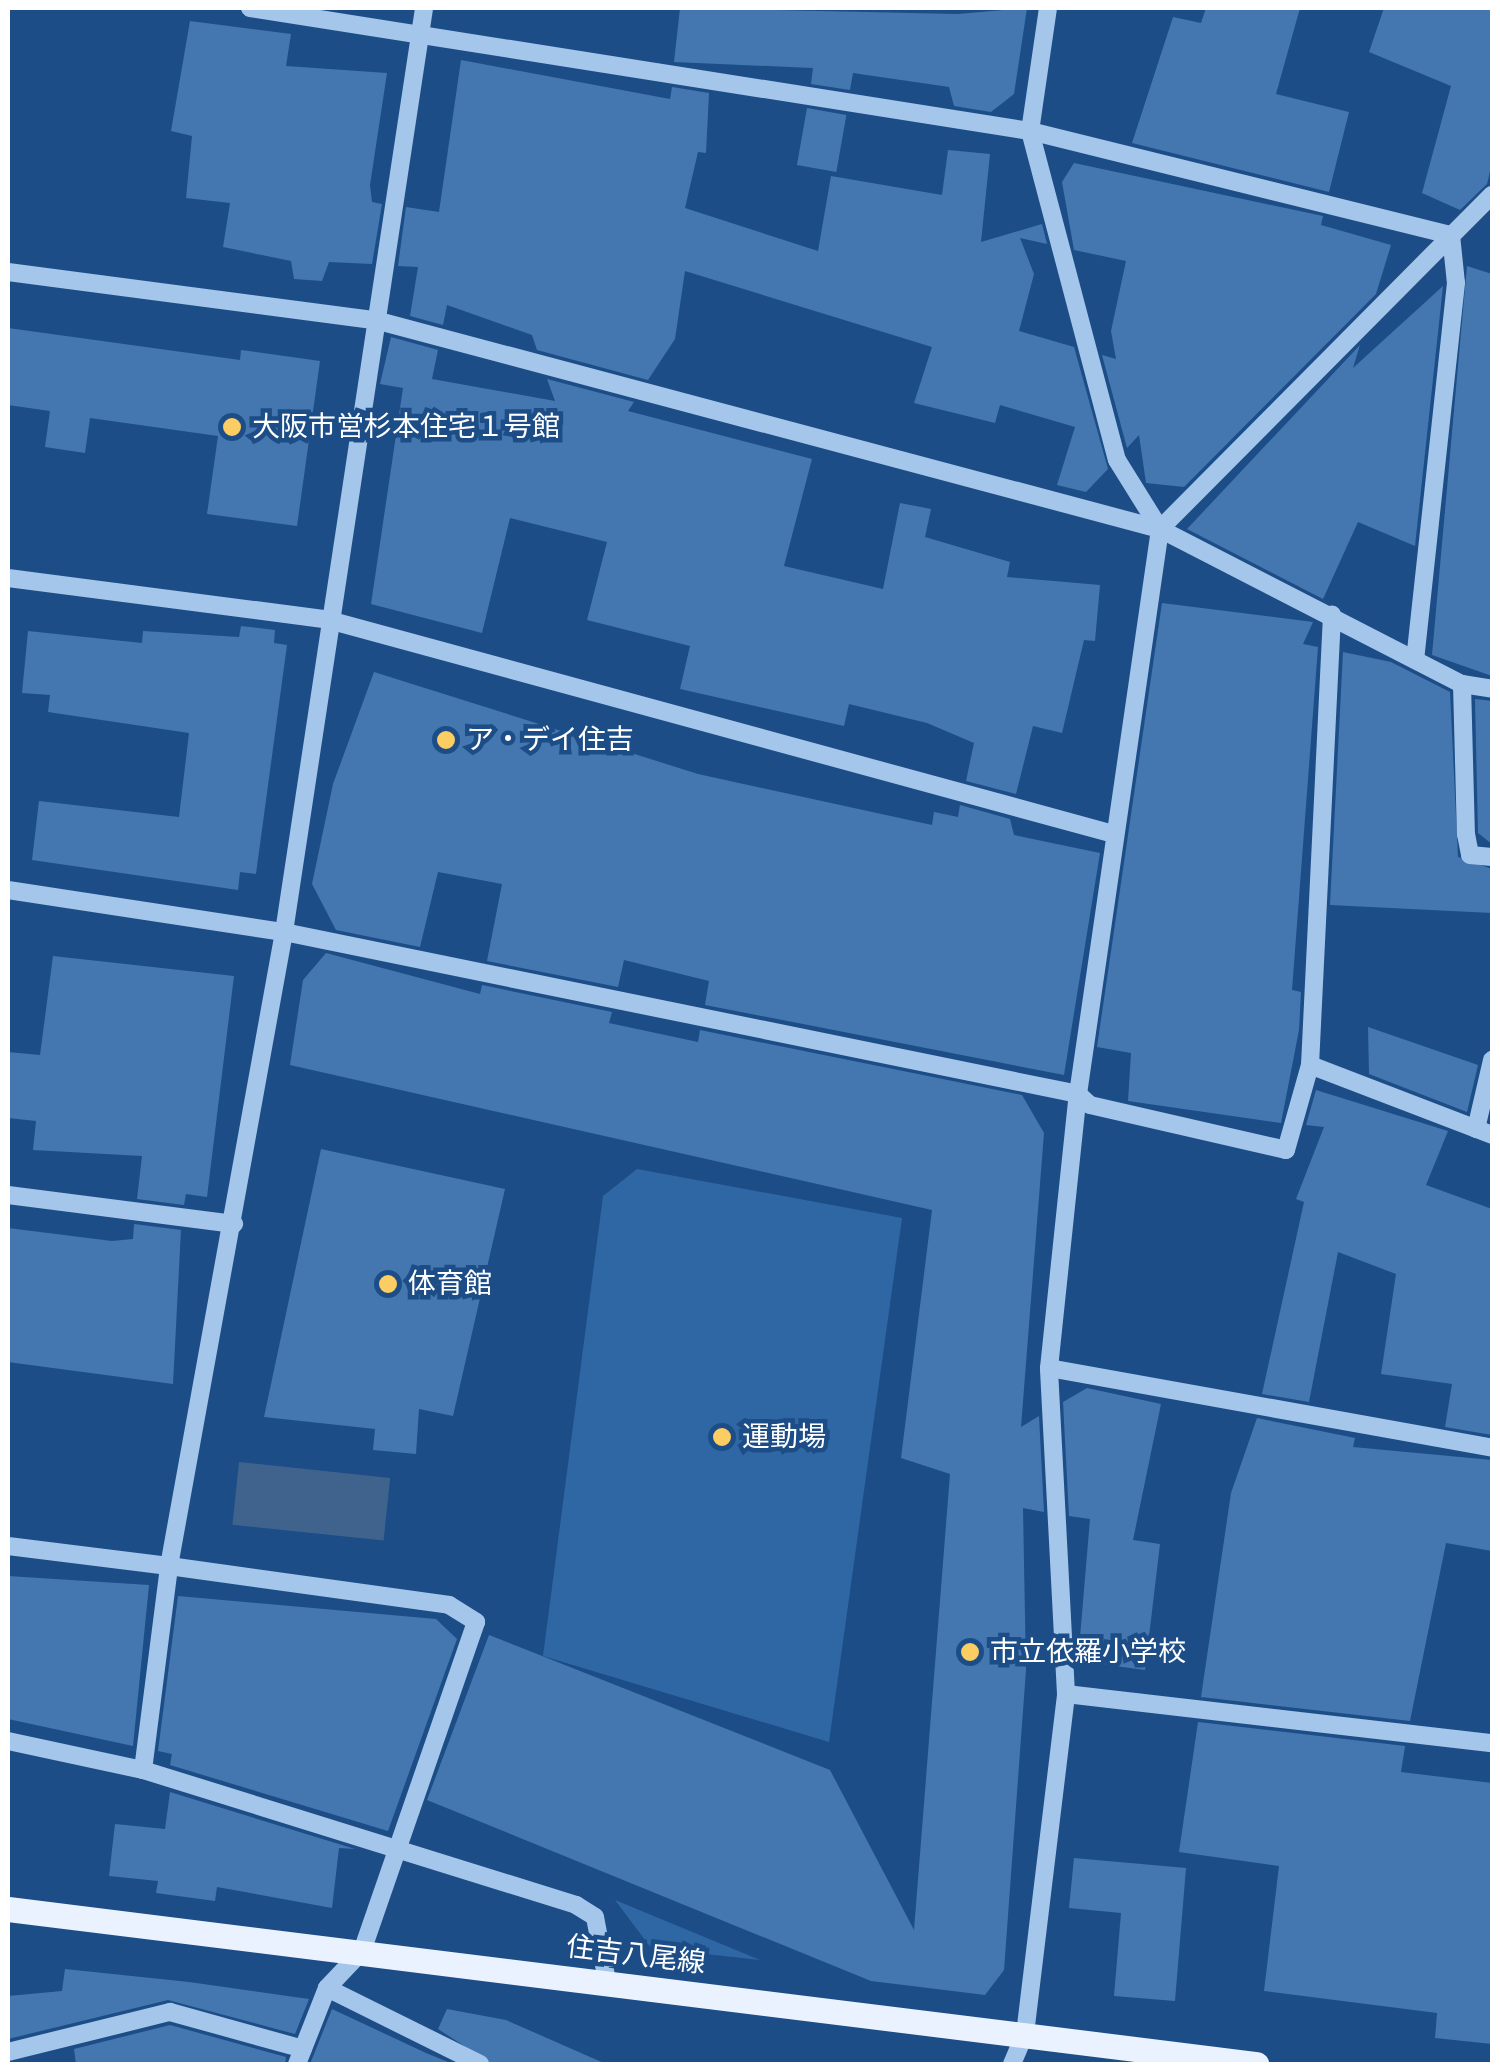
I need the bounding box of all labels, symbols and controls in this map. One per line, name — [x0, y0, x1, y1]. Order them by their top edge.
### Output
place label: 大阪市営杉本住宅１号館 — [252, 410, 560, 444]
marker: 大阪市営杉本住宅１号館 — [221, 416, 243, 438]
place label: ア・デイ住吉 — [466, 723, 634, 757]
marker: ア・デイ住吉 — [435, 729, 457, 751]
place label: 体育館 — [408, 1267, 492, 1301]
marker: 体育館 — [377, 1273, 399, 1295]
place label: 運動場 — [742, 1420, 826, 1454]
marker: 運動場 — [711, 1426, 733, 1448]
place label: 市立依羅小学校 — [990, 1635, 1186, 1669]
marker: 市立依羅小学校 — [959, 1641, 981, 1663]
street label: 住吉八尾線 — [564, 1930, 708, 1980]

